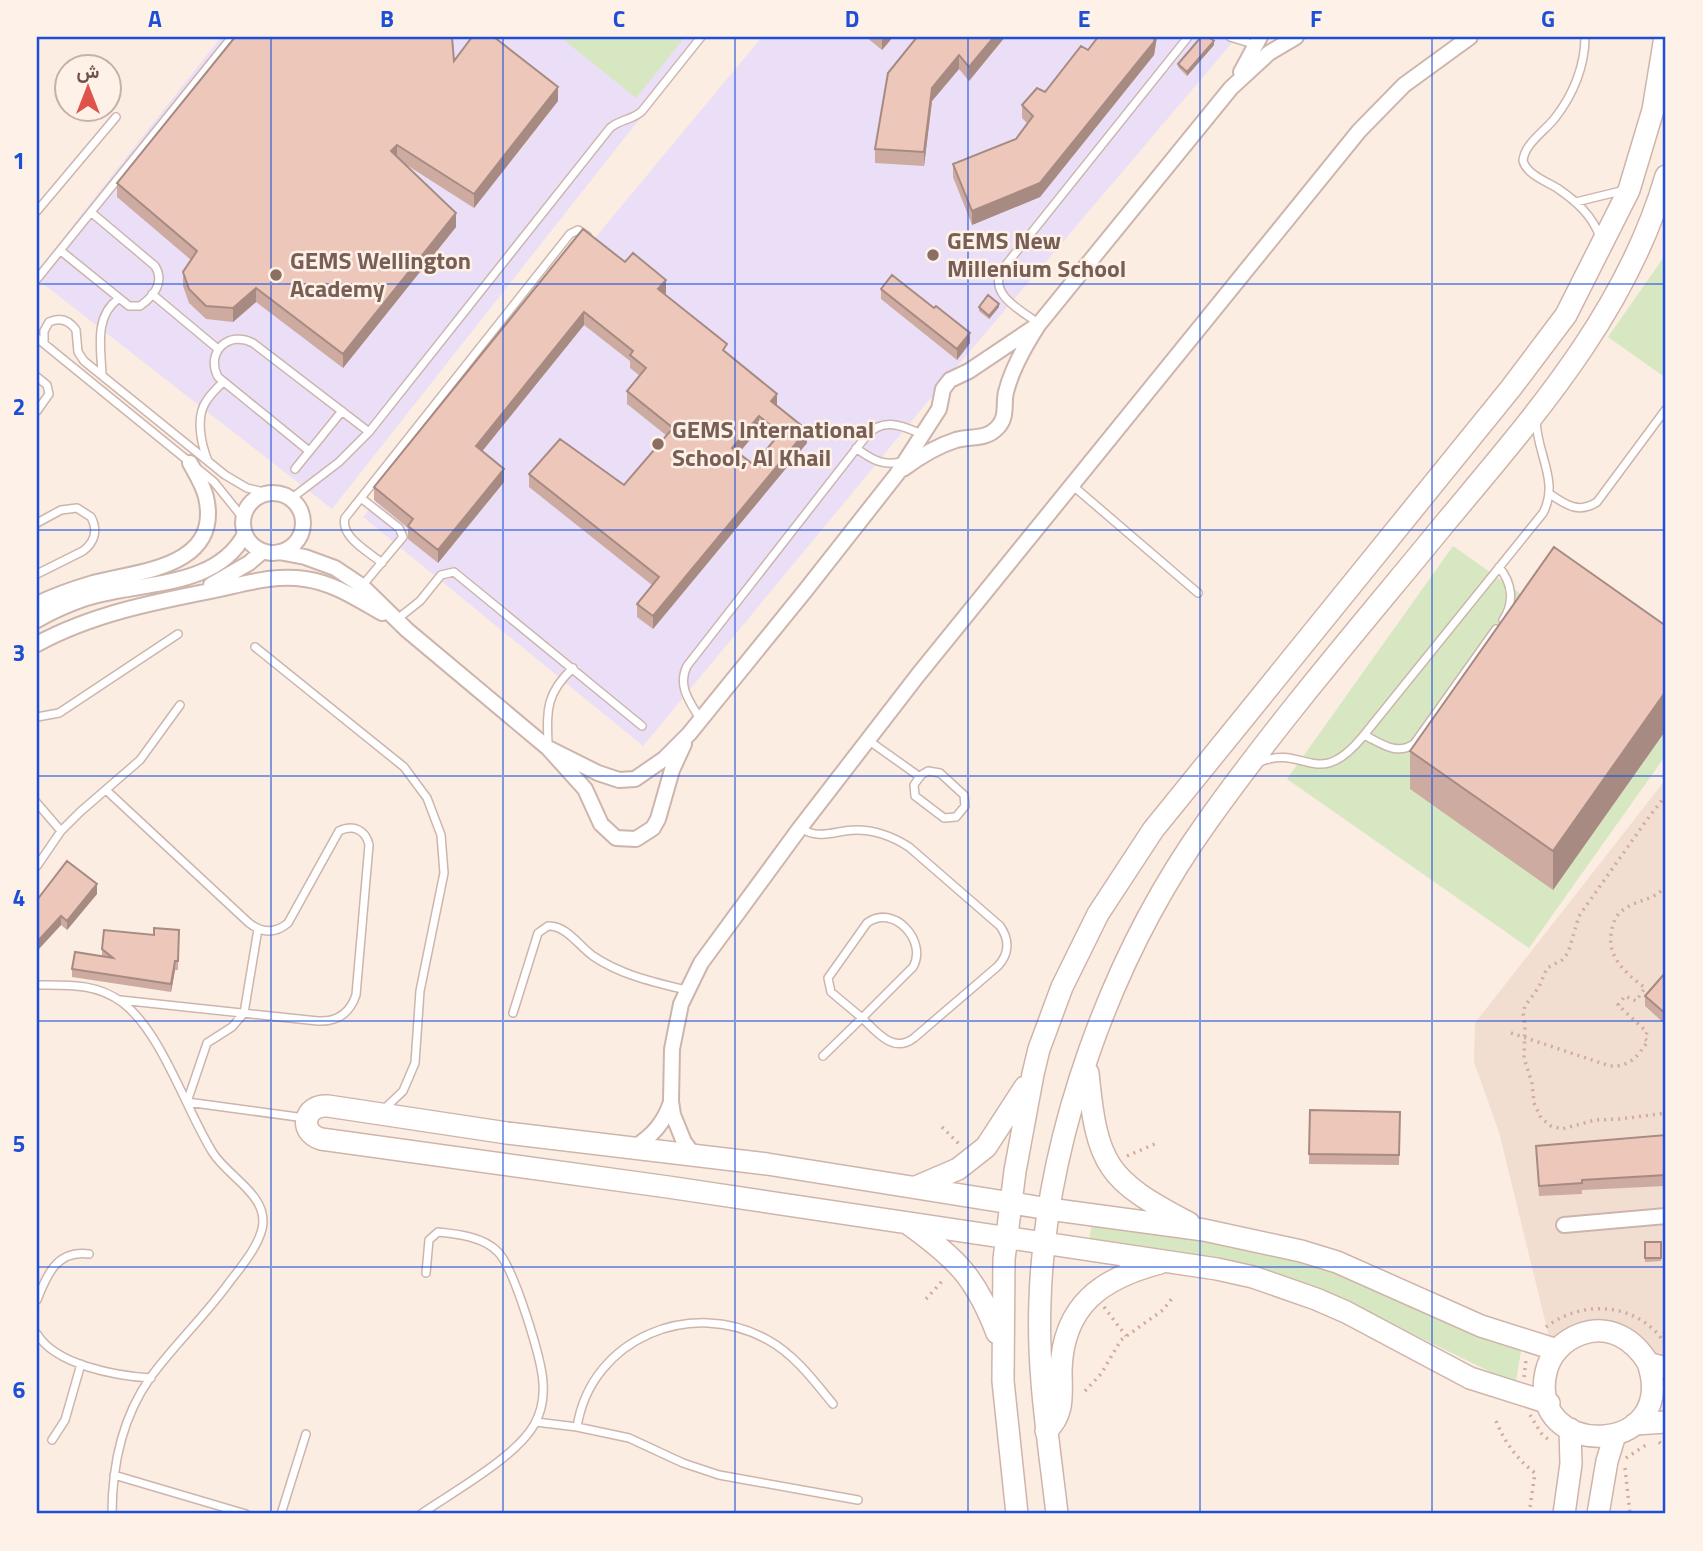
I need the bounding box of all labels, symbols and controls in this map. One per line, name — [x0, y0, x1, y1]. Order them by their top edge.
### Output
text: A — [148, 1, 162, 36]
text: B — [380, 1, 394, 36]
text: C — [613, 1, 625, 36]
text: D — [845, 1, 859, 36]
text: E — [1078, 1, 1090, 36]
text: F — [1310, 1, 1322, 36]
text: G — [1541, 1, 1555, 36]
north arrow — [52, 52, 122, 122]
text: ش — [77, 56, 100, 85]
text: 1 — [13, 143, 25, 178]
place label: GEMS New Millenium School — [947, 222, 1126, 286]
place label: GEMS Wellington Academy — [290, 242, 471, 306]
marker: GEMS New Millenium School — [925, 247, 941, 263]
marker: GEMS Wellington Academy — [268, 267, 284, 283]
text: 2 — [13, 389, 25, 424]
place label: GEMS International School, Al Khail — [672, 411, 874, 475]
marker: GEMS International School, Al Khail — [650, 436, 666, 452]
text: 3 — [13, 635, 25, 670]
text: 4 — [13, 880, 25, 915]
text: 5 — [13, 1126, 25, 1161]
text: 6 — [13, 1372, 26, 1407]

